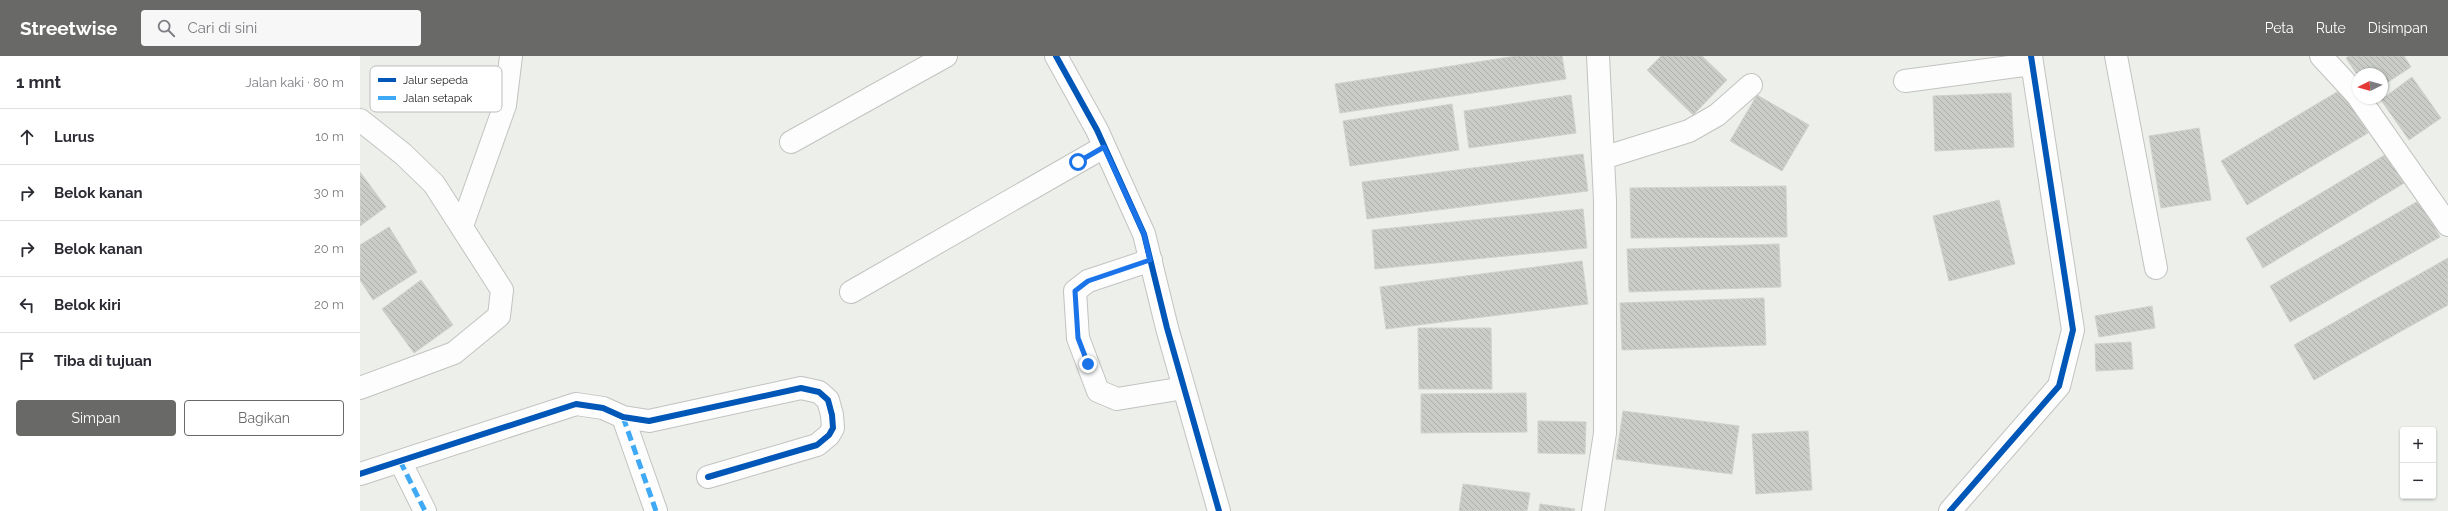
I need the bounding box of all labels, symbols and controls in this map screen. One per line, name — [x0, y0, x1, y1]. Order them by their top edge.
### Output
search box — [141, 10, 421, 46]
text: Streetwise — [20, 17, 117, 39]
icon: search — [155, 17, 177, 39]
text: Cari di sini — [187, 19, 257, 37]
text: Peta — [2265, 20, 2294, 36]
text: Rute — [2316, 20, 2346, 36]
text: Disimpan — [2368, 20, 2428, 36]
legend — [370, 66, 502, 112]
north arrow — [2352, 68, 2388, 104]
text: 1 mnt — [16, 72, 61, 92]
text: Jalur sepeda — [403, 74, 468, 87]
text: Jalan kaki · 80 m — [246, 75, 344, 90]
text: Jalan setapak — [403, 92, 473, 105]
icon: ahead — [16, 126, 38, 148]
text: Lurus — [54, 128, 95, 146]
text: 10 m — [315, 129, 344, 144]
route start — [1069, 153, 1087, 171]
icon: right — [16, 182, 38, 204]
text: Belok kanan — [54, 184, 143, 202]
text: 30 m — [314, 185, 344, 200]
icon: right — [16, 238, 38, 260]
text: Belok kanan — [54, 240, 143, 258]
text: 20 m — [314, 241, 344, 256]
icon: left — [16, 294, 38, 316]
text: Belok kiri — [54, 296, 121, 314]
text: 20 m — [314, 297, 344, 312]
icon: arrive — [16, 350, 38, 372]
text: Tiba di tujuan — [54, 352, 152, 370]
route end — [1079, 355, 1097, 373]
button: Simpan — [16, 400, 176, 436]
button: Bagikan — [184, 400, 344, 436]
map controls — [2400, 427, 2436, 499]
button: + — [2400, 427, 2436, 463]
button: − — [2400, 463, 2436, 499]

